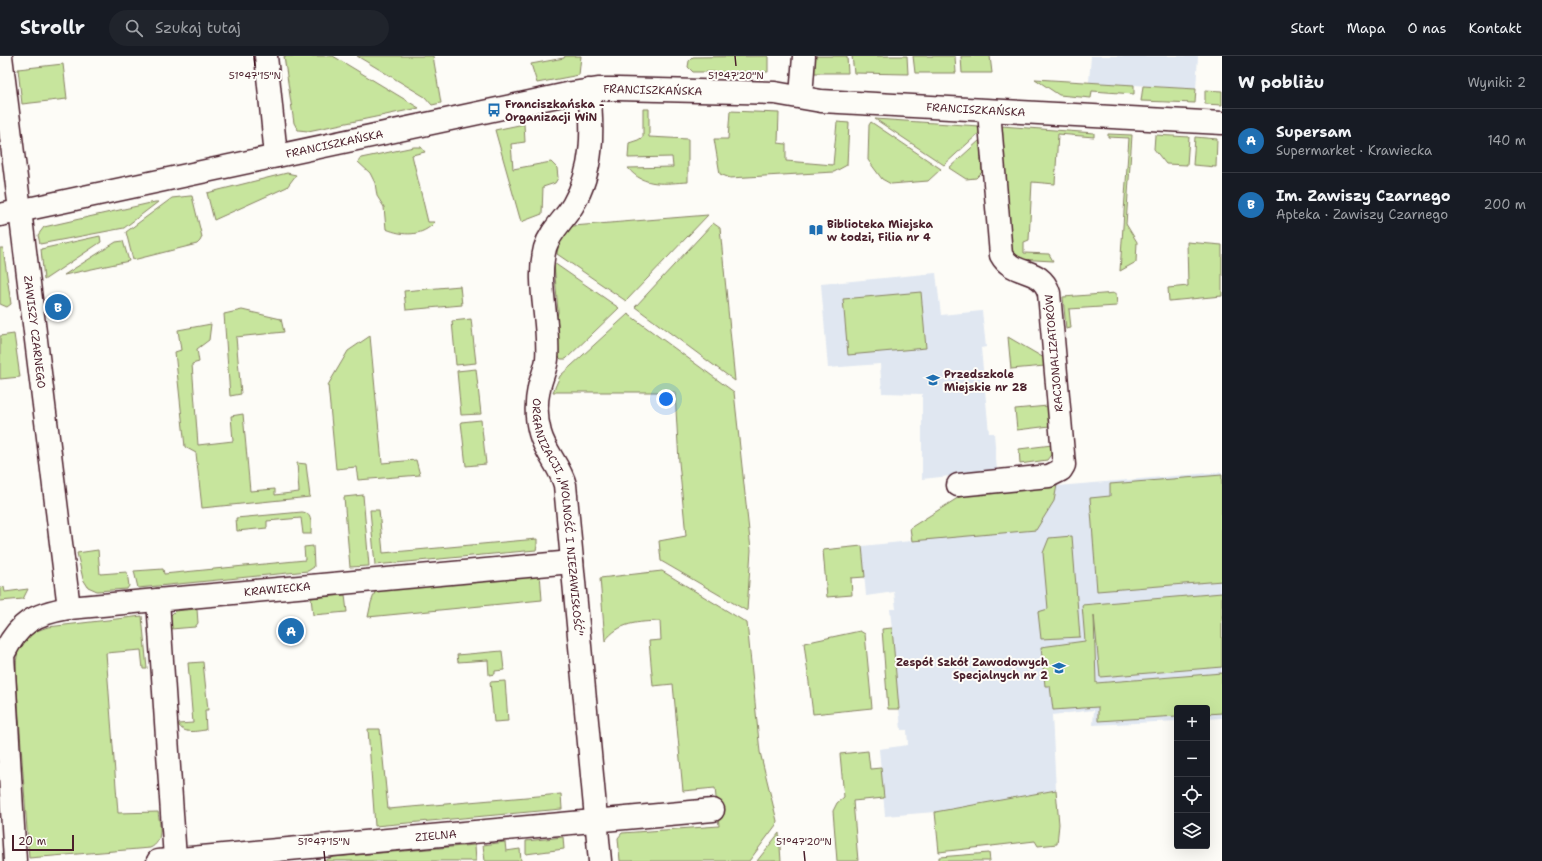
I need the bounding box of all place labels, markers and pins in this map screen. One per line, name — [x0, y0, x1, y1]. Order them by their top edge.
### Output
place label: Franciszkańska - Organizacji WiN — [505, 97, 605, 125]
bus stop icon: Franciszkańska - Organizacji WiN — [486, 102, 502, 118]
place label: Biblioteka Miejska w Łodzi, Filia nr 4 — [827, 217, 933, 245]
library icon: Biblioteka Miejska w Łodzi, Filia nr 4 — [808, 222, 824, 238]
pin: B — [45, 292, 71, 322]
place label: Przedszkole Miejskie nr 28 — [944, 367, 1027, 395]
school or university icon: Przedszkole Miejskie nr 28 — [925, 372, 941, 388]
pin: A — [278, 616, 304, 646]
place label: Zespół Szkół Zawodowych Specjalnych nr 2 — [896, 655, 1049, 683]
school or university icon: Zespół Szkół Zawodowych Specjalnych nr 2 — [1051, 660, 1067, 676]

